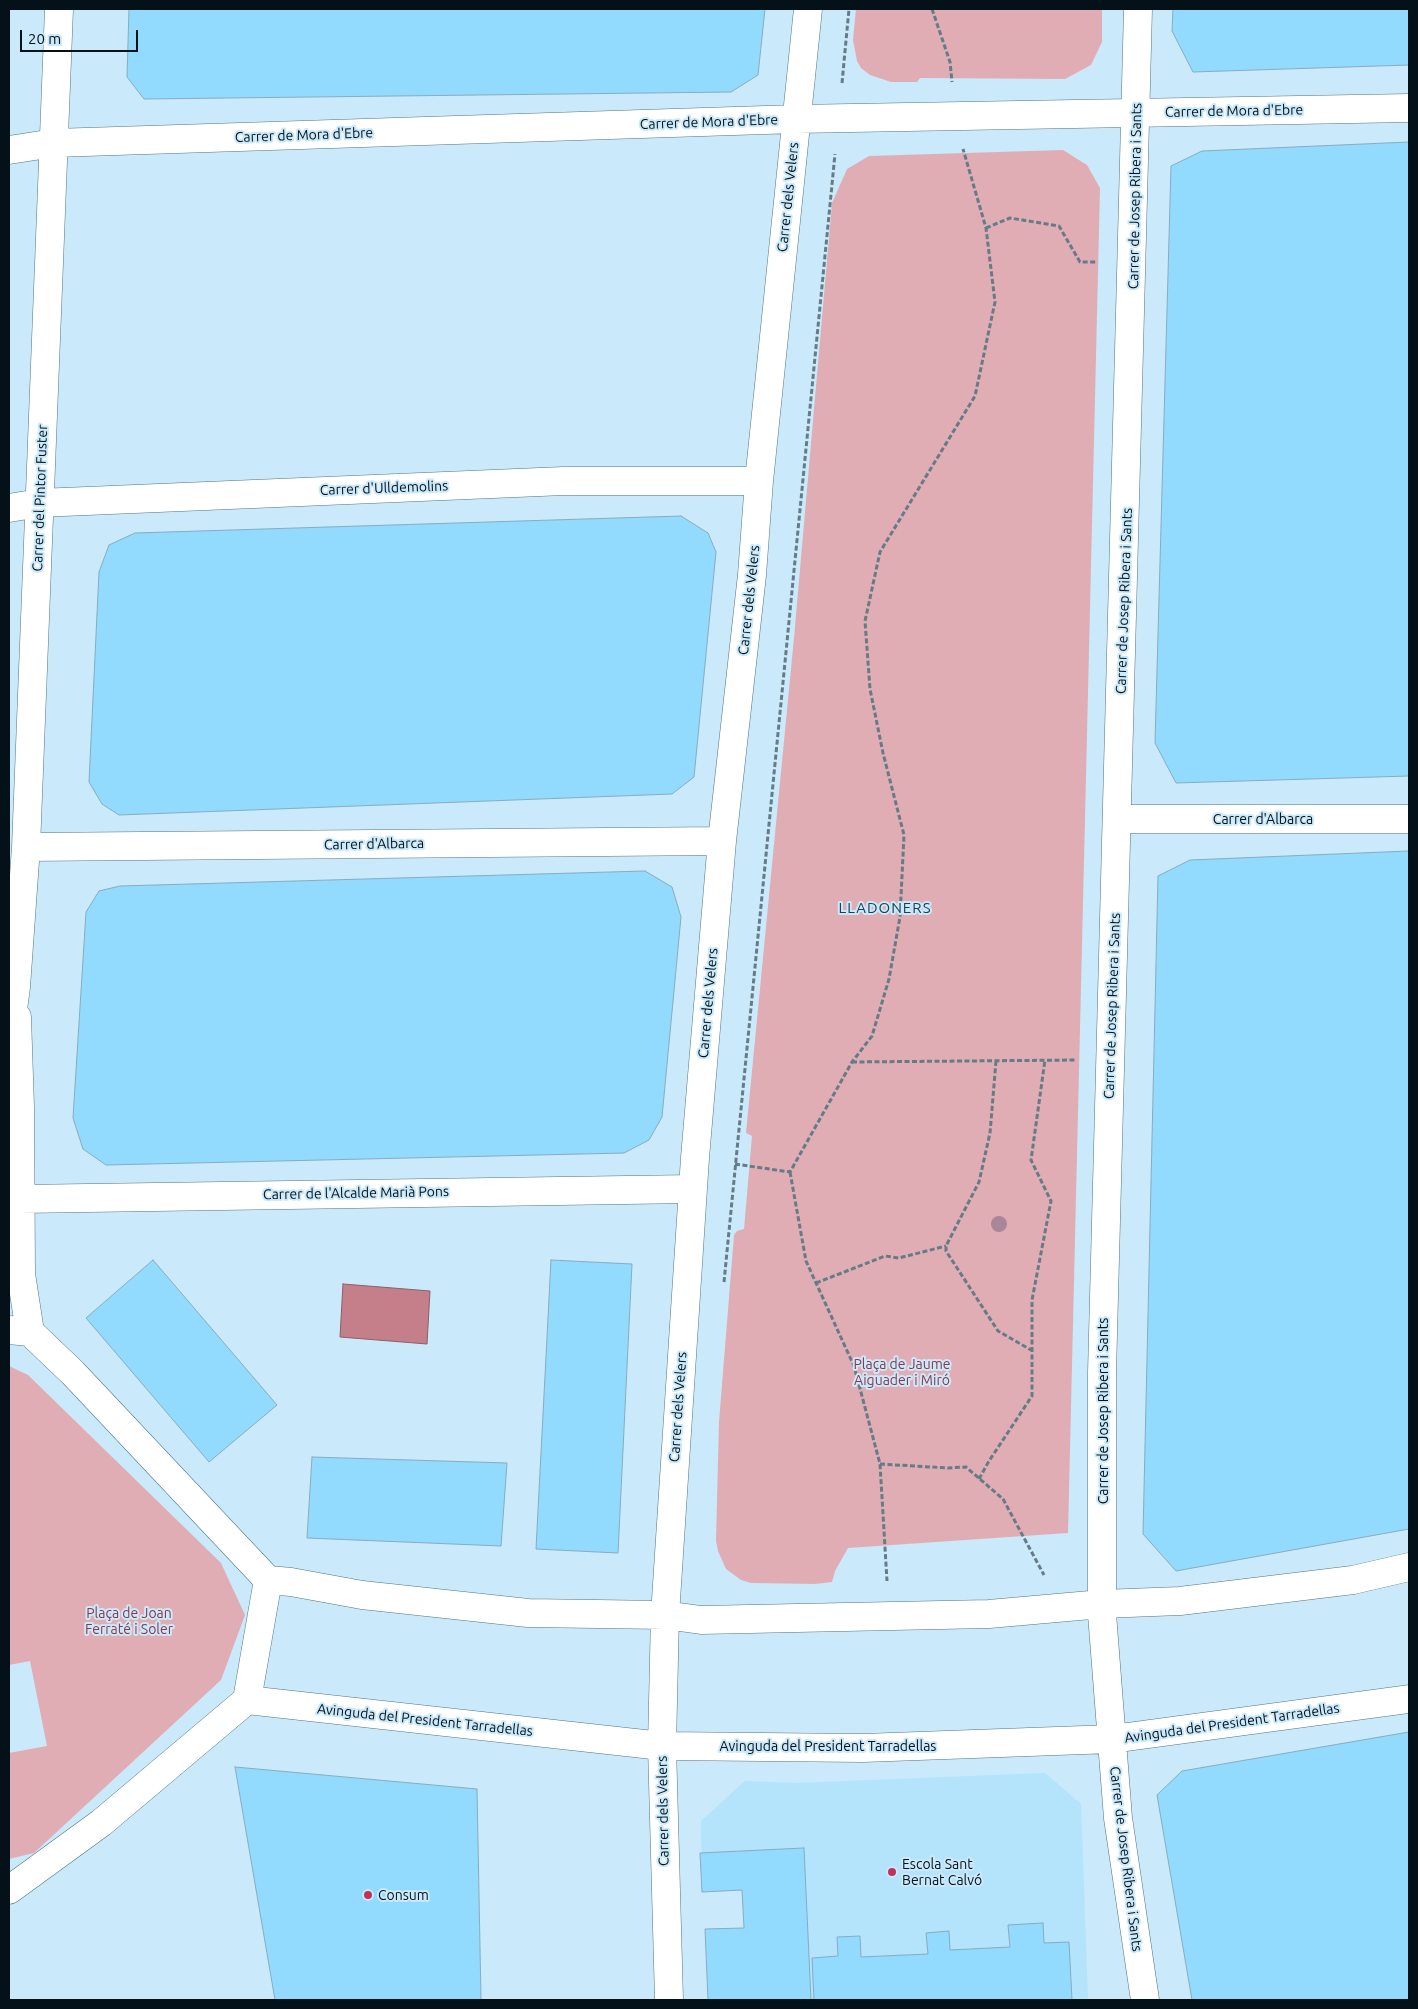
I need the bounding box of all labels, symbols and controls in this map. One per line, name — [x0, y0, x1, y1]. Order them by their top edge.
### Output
scale bar — [22, 20, 140, 52]
text: 20 m — [28, 30, 61, 47]
street label: Carrer de Mora d'Ebre — [1165, 101, 1303, 121]
street label: Carrer de Josep Ribera i Sants — [1125, 103, 1145, 289]
street label: Carrer de Mora d'Ebre — [640, 111, 778, 133]
street label: Carrer de Mora d'Ebre — [235, 124, 373, 146]
street label: Carrer dels Velers — [774, 141, 802, 253]
street label: Carrer del Pintor Fuster — [29, 424, 51, 572]
street label: Carrer d'Ulldemolins — [320, 477, 448, 499]
street label: Carrer de Josep Ribera i Sants — [1112, 508, 1136, 694]
street label: Carrer dels Velers — [735, 544, 763, 656]
street label: Carrer d'Albarca — [1213, 811, 1313, 827]
street label: Carrer d'Albarca — [324, 835, 424, 853]
district label: LLADONERS — [837, 899, 933, 917]
street label: Carrer de Josep Ribera i Sants — [1100, 913, 1124, 1099]
street label: Carrer dels Velers — [695, 947, 721, 1059]
street label: Carrer de l'Alcalde Marià Pons — [263, 1183, 449, 1203]
street label: Carrer de Josep Ribera i Sants — [1095, 1318, 1111, 1504]
street label: Carrer dels Velers — [666, 1351, 690, 1463]
park label: Plaça de Jaume Aiguader i Miró — [853, 1356, 951, 1388]
park label: Plaça de Joan Ferraté i Soler — [85, 1605, 173, 1638]
street label: Avinguda del President Tarradellas — [316, 1700, 534, 1740]
street label: Avinguda del President Tarradellas — [1123, 1700, 1341, 1746]
street label: Avinguda del President Tarradellas — [720, 1738, 936, 1754]
street label: Carrer dels Velers — [654, 1756, 672, 1866]
street label: Carrer de Josep Ribera i Sants — [1106, 1765, 1146, 1953]
place label: Escola Sant Bernat Calvó — [902, 1856, 982, 1888]
marker: Escola Sant Bernat Calvó — [886, 1866, 898, 1878]
place label: Consum — [378, 1887, 429, 1903]
marker: Consum — [362, 1889, 374, 1901]

